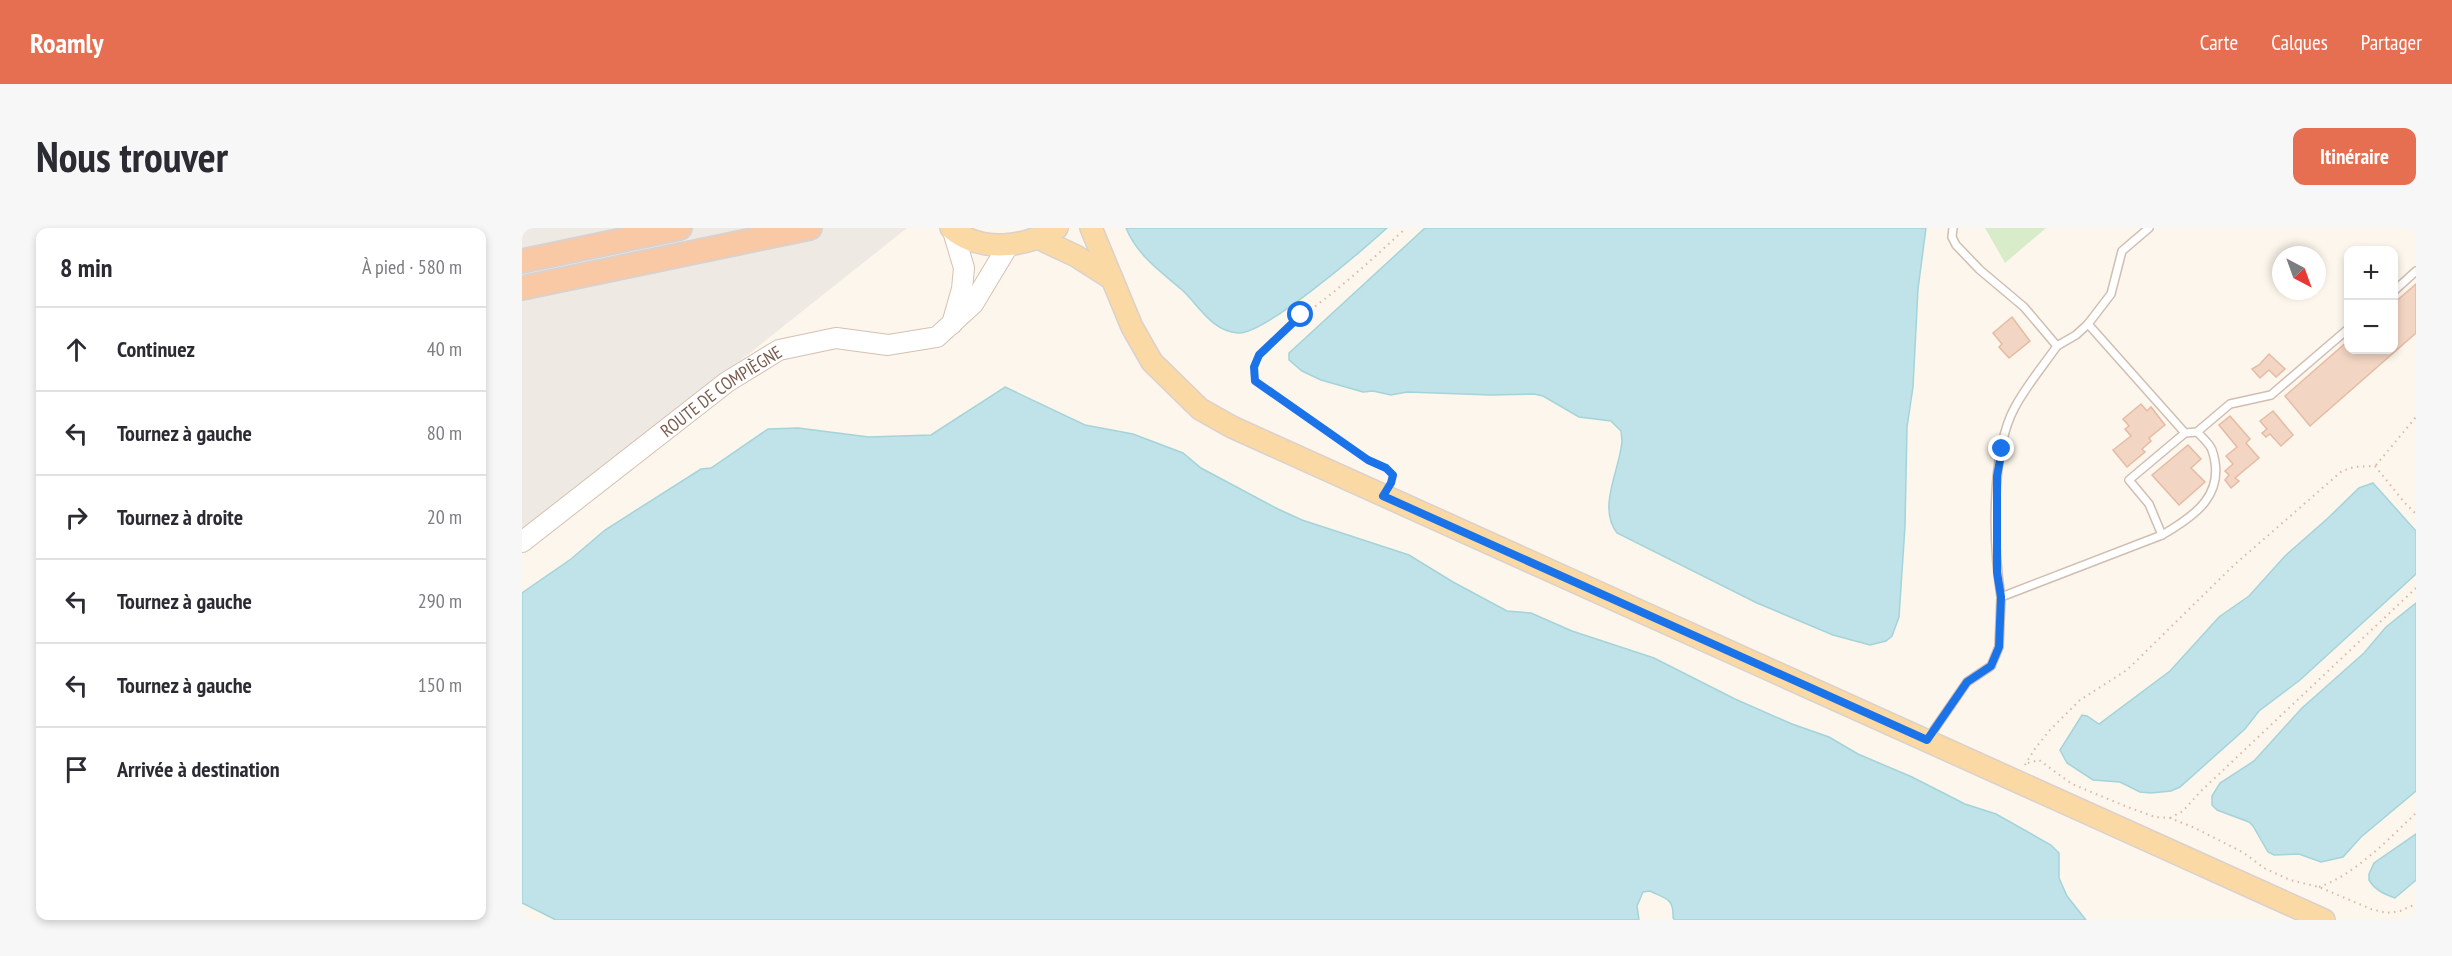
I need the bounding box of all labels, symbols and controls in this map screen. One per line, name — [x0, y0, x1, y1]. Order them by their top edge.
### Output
text: Roamly — [30, 24, 104, 61]
text: Carte — [2200, 29, 2238, 56]
text: Calques — [2271, 29, 2328, 56]
text: Partager — [2361, 29, 2422, 56]
button: Itinéraire — [2293, 128, 2416, 185]
text: Nous trouver — [36, 129, 228, 184]
north arrow — [2272, 246, 2326, 300]
map controls — [2344, 246, 2398, 354]
button: + — [2344, 246, 2398, 300]
text: 8 min — [60, 251, 113, 284]
text: À pied · 580 m — [362, 254, 462, 280]
button: − — [2344, 300, 2398, 354]
route start — [1287, 301, 1313, 327]
icon: ahead — [60, 333, 93, 366]
text: Continuez — [117, 335, 195, 363]
text: 40 m — [427, 336, 462, 362]
street label: ROUTE DE COMPIÈGNE — [655, 340, 786, 441]
icon: left — [60, 417, 93, 450]
text: Tournez à gauche — [117, 419, 252, 447]
text: 80 m — [427, 420, 462, 446]
route end — [1988, 435, 2014, 461]
icon: right — [60, 501, 93, 534]
text: Tournez à droite — [117, 503, 243, 531]
text: 20 m — [427, 504, 462, 530]
icon: left — [60, 585, 93, 618]
text: Tournez à gauche — [117, 587, 252, 615]
text: 290 m — [418, 588, 462, 614]
icon: left — [60, 669, 93, 702]
text: Tournez à gauche — [117, 671, 252, 699]
text: 150 m — [418, 672, 462, 698]
icon: arrive — [60, 753, 93, 786]
text: Arrivée à destination — [117, 755, 280, 783]

